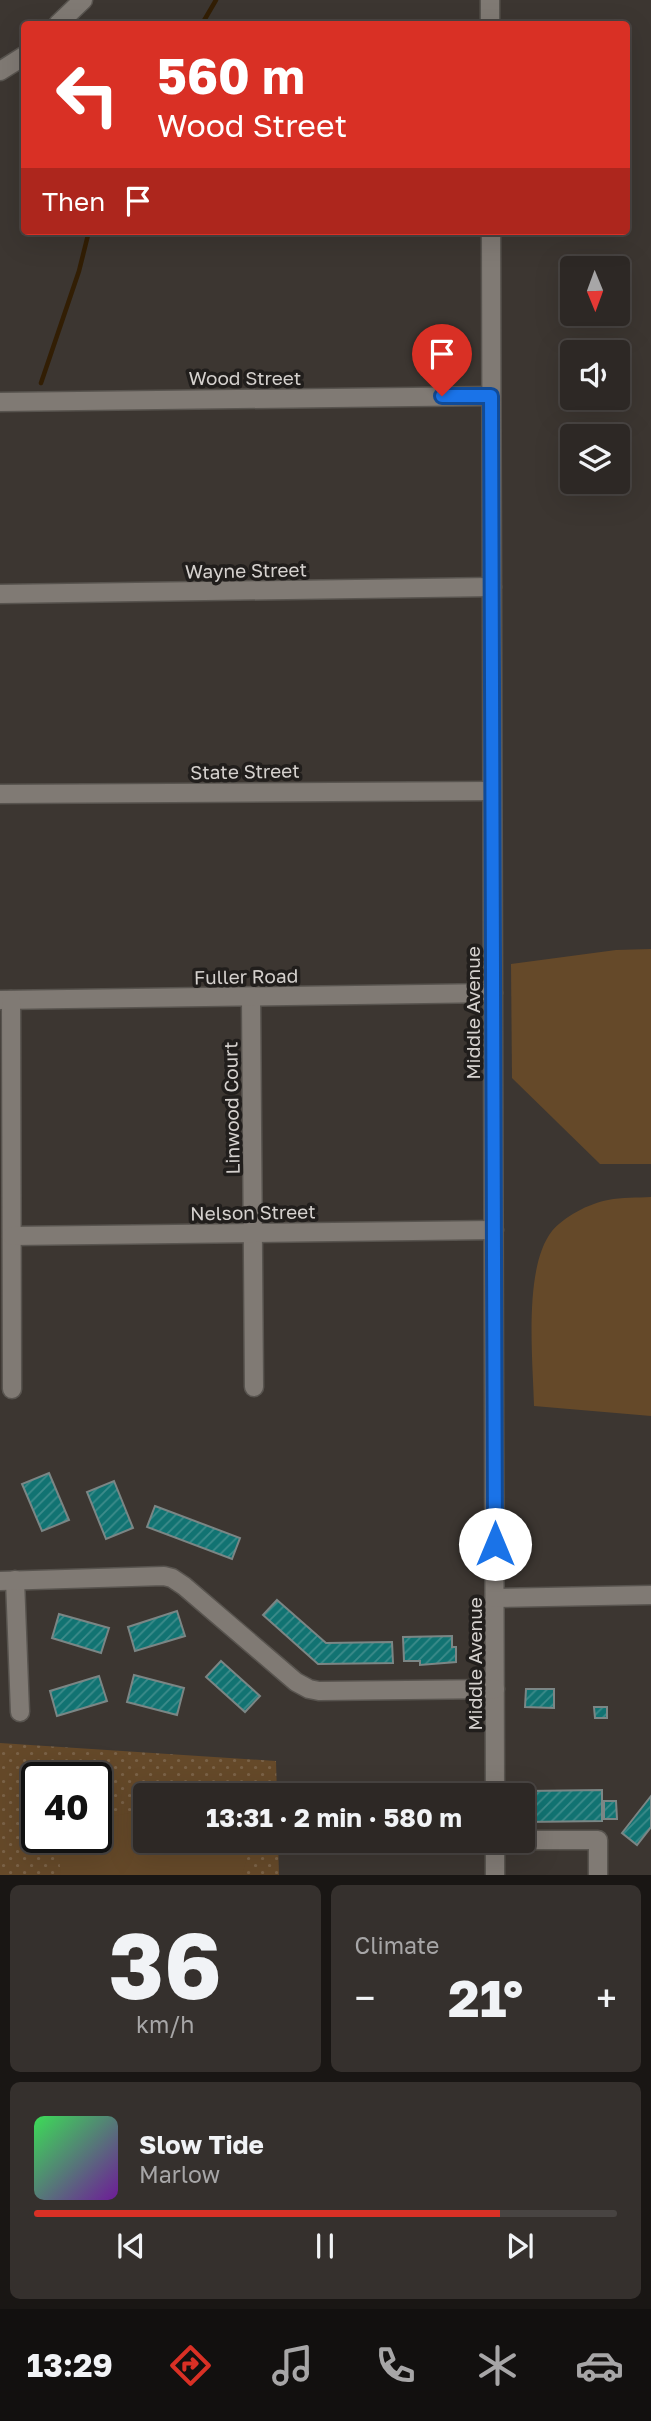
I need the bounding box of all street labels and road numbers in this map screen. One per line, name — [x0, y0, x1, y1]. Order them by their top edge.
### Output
street label: Wood Street — [189, 366, 301, 389]
street label: Wayne Street — [185, 557, 307, 583]
street label: State Street — [190, 759, 300, 783]
street label: Middle Avenue — [461, 946, 484, 1080]
street label: Fuller Road — [194, 964, 298, 988]
street label: Linwood Court — [218, 1041, 244, 1175]
street label: Nelson Street — [190, 1199, 316, 1225]
street label: Middle Avenue — [463, 1597, 486, 1731]

